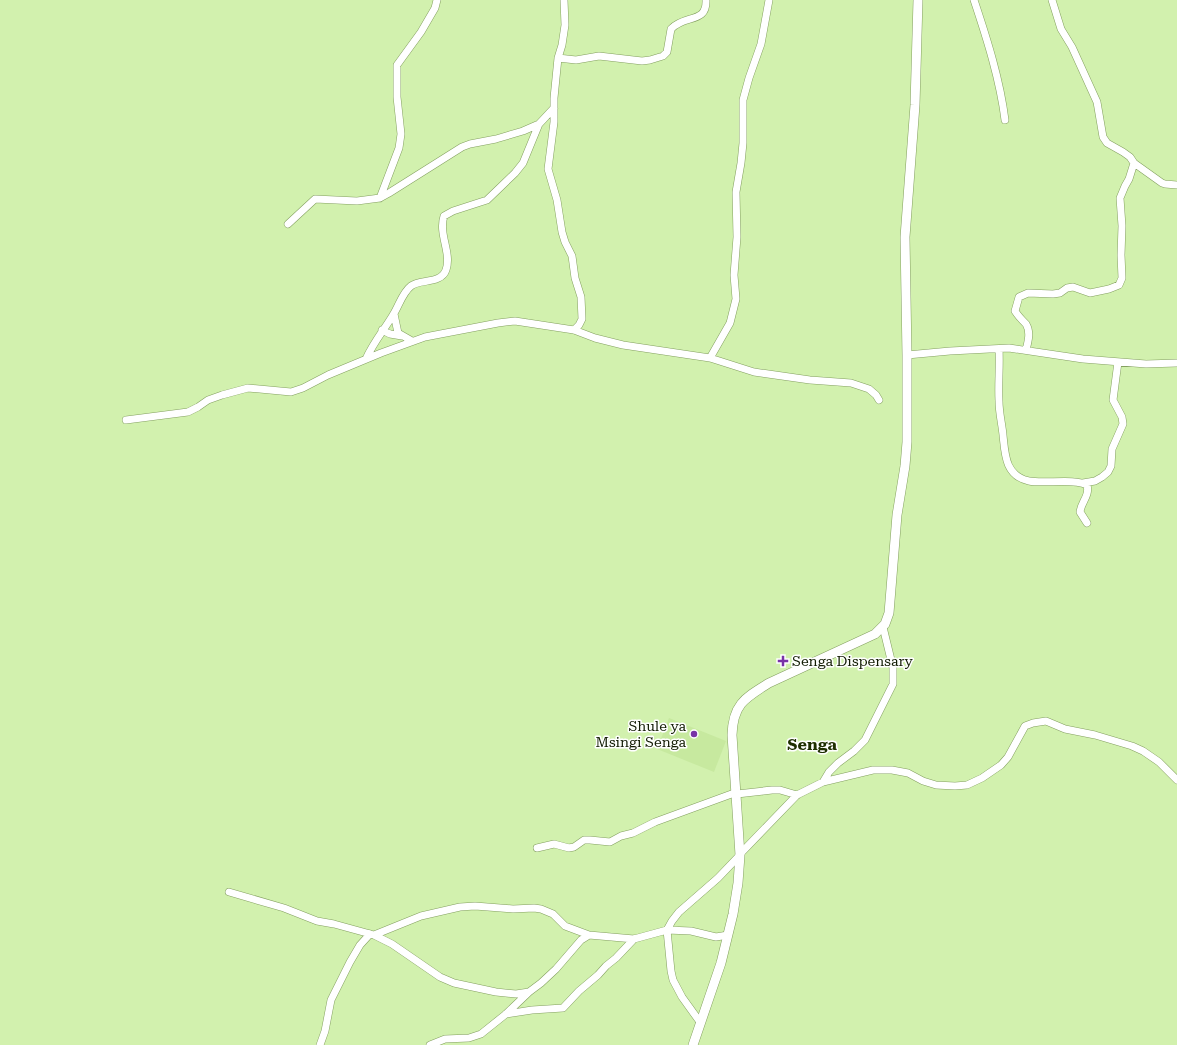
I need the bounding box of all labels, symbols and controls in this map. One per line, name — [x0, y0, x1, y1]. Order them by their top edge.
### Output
place label: Senga Dispensary — [792, 653, 914, 669]
marker: Senga Dispensary — [777, 655, 789, 667]
place label: Shule ya Msingi Senga — [596, 718, 686, 750]
marker: Shule ya Msingi Senga — [689, 729, 699, 739]
district label: Senga — [787, 735, 837, 754]

